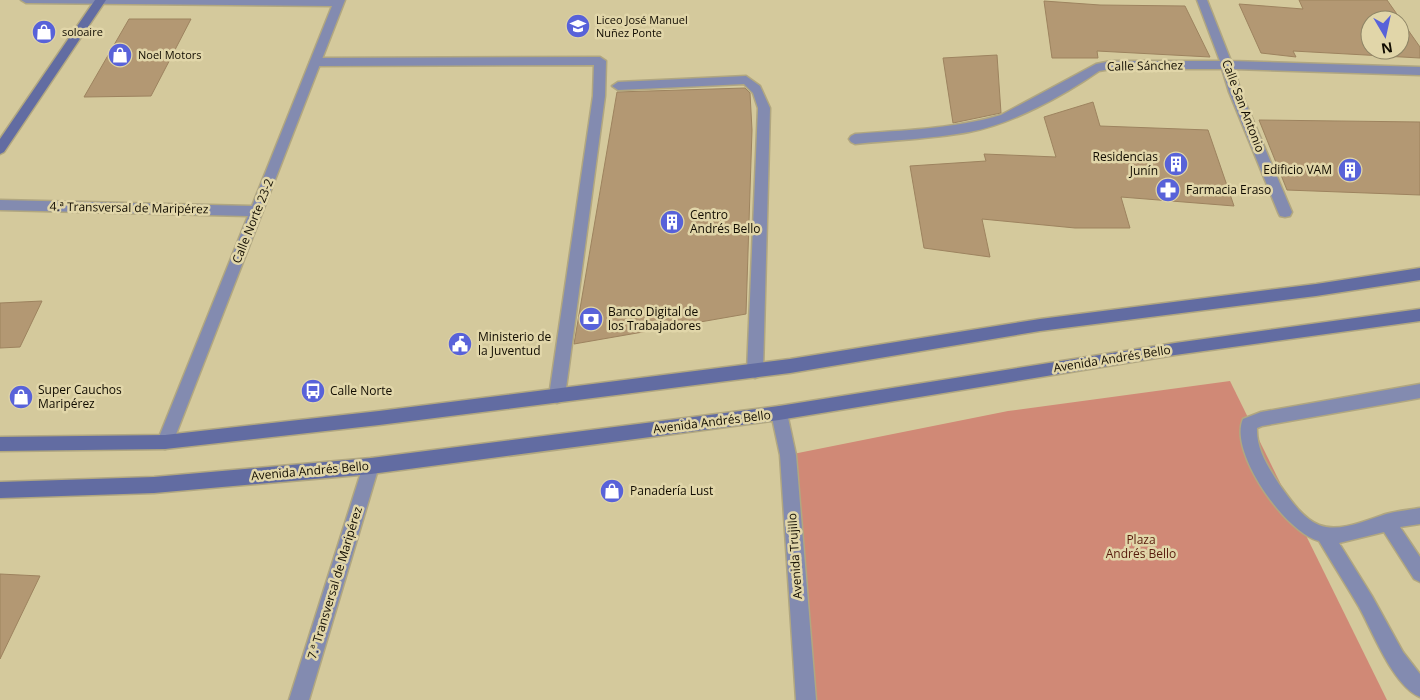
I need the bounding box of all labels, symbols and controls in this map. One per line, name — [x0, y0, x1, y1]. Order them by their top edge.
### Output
north arrow — [1360, 10, 1410, 60]
place label: Liceo José Manuel Nuñez Ponte — [596, 12, 688, 40]
school or university icon: Liceo José Manuel Nuñez Ponte — [565, 13, 591, 39]
shop icon: soloaire — [31, 19, 57, 45]
place label: soloaire — [62, 24, 103, 39]
text: N — [1380, 38, 1394, 59]
shop icon: Noel Motors — [107, 42, 133, 68]
place label: Noel Motors — [138, 47, 202, 62]
street label: Calle Sánchez — [1107, 56, 1184, 75]
street label: Calle San Antonio — [1218, 57, 1269, 155]
place label: Residencias Junín — [1093, 148, 1158, 179]
building icon: Residencias Junín — [1163, 151, 1189, 177]
building icon: Edificio VAM — [1337, 157, 1363, 183]
place label: Edificio VAM — [1263, 161, 1332, 178]
street label: Calle Norte 23-2 — [228, 176, 277, 266]
pharmacy icon: Farmacia Eraso — [1155, 177, 1181, 203]
place label: Farmacia Eraso — [1186, 181, 1271, 198]
street label: 4.ª Transversal de Maripérez — [49, 198, 209, 217]
place label: Centro Andrés Bello — [690, 206, 761, 237]
building icon: Centro Andrés Bello — [659, 209, 685, 235]
place label: Banco Digital de los Trabajadores — [608, 303, 701, 334]
bank icon: Banco Digital de los Trabajadores — [578, 306, 604, 332]
place label: Ministerio de la Juventud — [478, 328, 552, 359]
public building icon: Ministerio de la Juventud — [447, 331, 473, 357]
street label: Avenida Andrés Bello — [1052, 341, 1172, 376]
bus stop icon: Calle Norte — [300, 378, 326, 404]
place label: Super Cauchos Maripérez — [38, 381, 122, 412]
place label: Calle Norte — [330, 382, 393, 399]
shop icon: Super Cauchos Maripérez — [8, 384, 34, 410]
street label: Avenida Andrés Bello — [652, 406, 772, 437]
street label: Avenida Andrés Bello — [250, 457, 370, 484]
shop icon: Panadería Lust — [599, 478, 625, 504]
place label: Panadería Lust — [630, 482, 713, 499]
street label: 7.ª Transversal de Maripérez — [303, 504, 366, 661]
street label: Avenida Trujillo — [783, 513, 806, 600]
park label: Plaza Andrés Bello — [1106, 531, 1176, 562]

